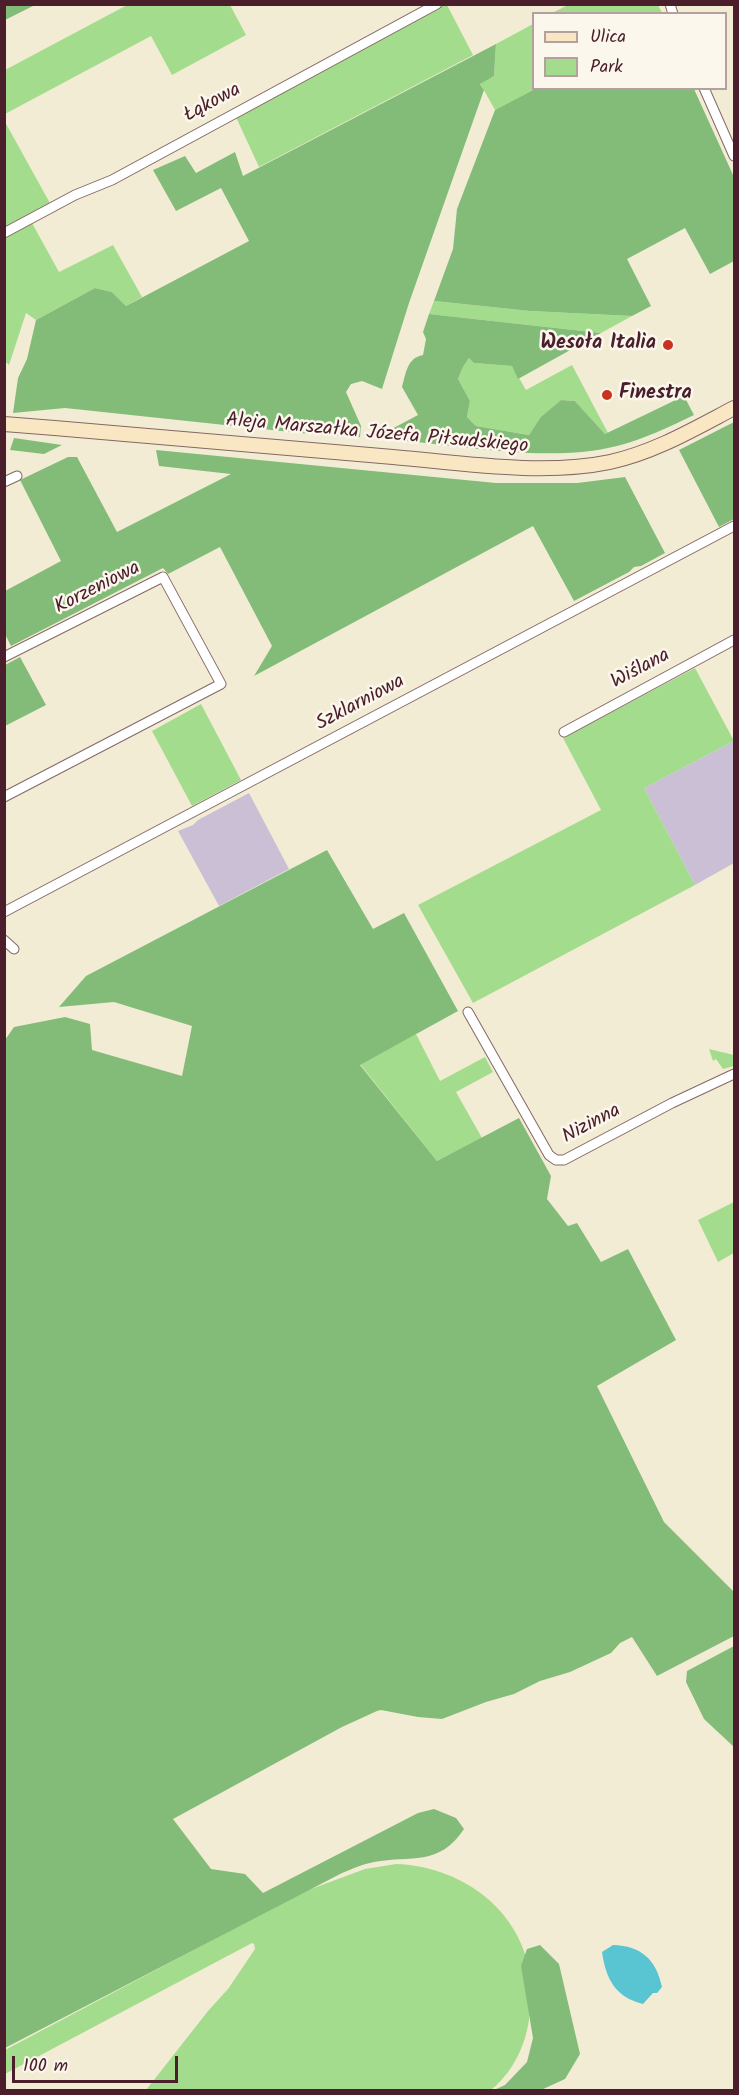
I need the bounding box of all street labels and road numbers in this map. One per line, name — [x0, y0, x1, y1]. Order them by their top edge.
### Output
street label: Łąkowa — [180, 79, 246, 129]
street label: Aleja Marszałka Józefa Piłsudskiego — [225, 410, 529, 460]
street label: Korzeniowa — [51, 557, 145, 621]
street label: Wiślana — [607, 645, 675, 695]
street label: Szklarniowa — [313, 671, 409, 737]
street label: Nizinna — [559, 1100, 625, 1150]

